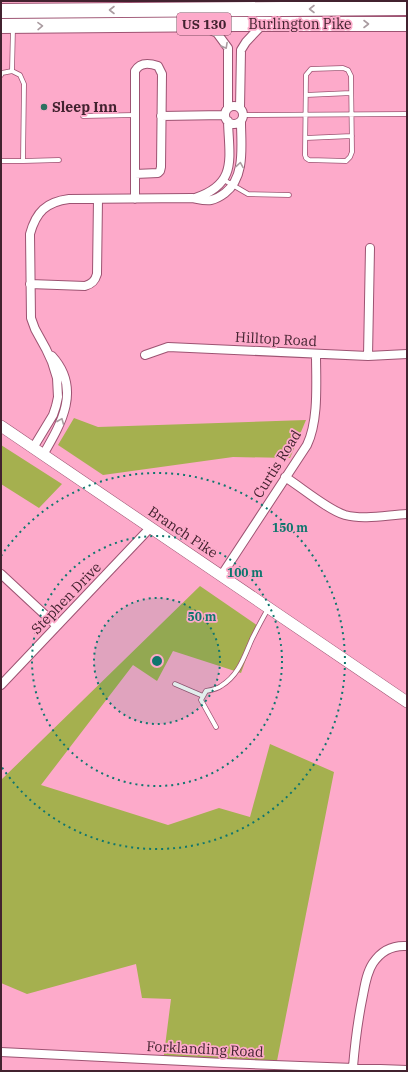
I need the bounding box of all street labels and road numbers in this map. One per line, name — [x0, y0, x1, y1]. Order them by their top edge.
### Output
road number: US 130 — [177, 13, 231, 35]
street label: Burlington Pike — [249, 15, 351, 33]
street label: Hilltop Road — [235, 328, 318, 350]
street label: Curtis Road — [249, 426, 305, 501]
street label: Branch Pike — [145, 502, 221, 562]
street label: Stephen Drive — [27, 558, 105, 638]
street label: Forklanding Road — [146, 1037, 265, 1061]

